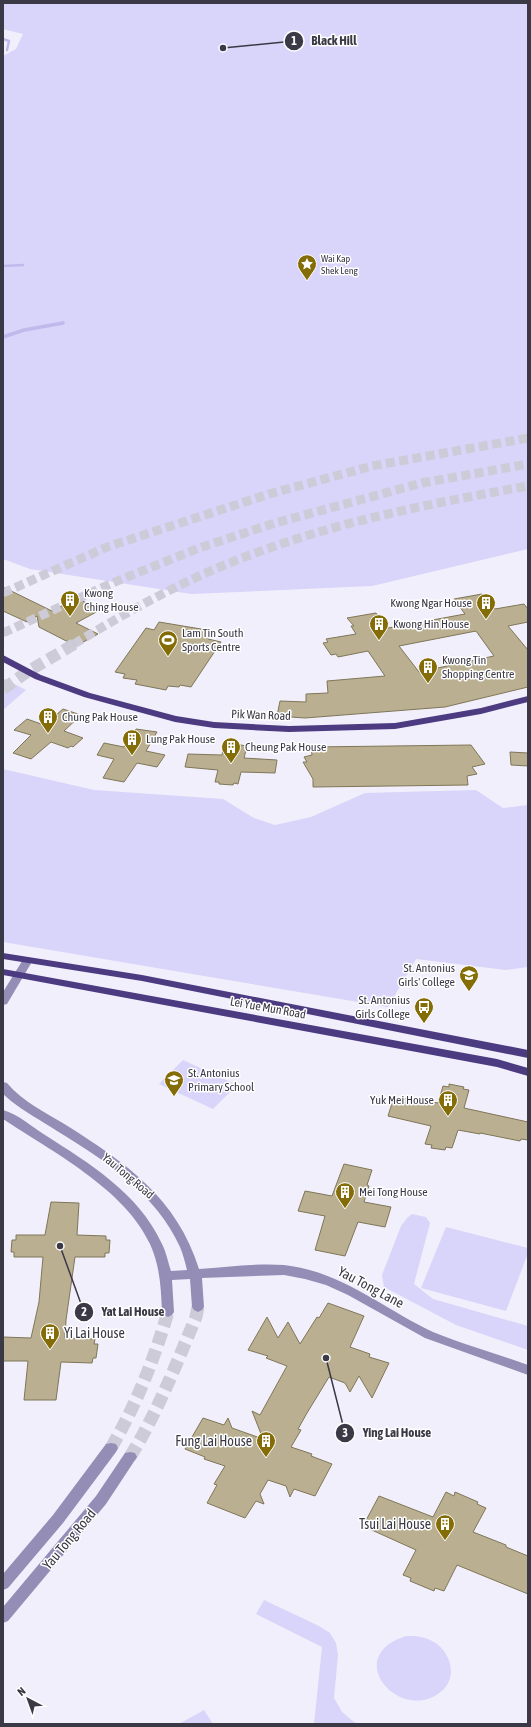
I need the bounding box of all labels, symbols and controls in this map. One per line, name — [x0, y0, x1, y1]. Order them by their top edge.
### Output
callout: Black Hill — [284, 28, 365, 53]
text: Black Hill — [311, 33, 357, 48]
text: 1 — [291, 34, 297, 48]
place icon: Wai Kap Shek Leng — [296, 253, 318, 281]
place label: Wai Kap Shek Leng — [321, 253, 359, 276]
place label: Kwong Ching House — [84, 586, 139, 614]
building icon: Kwong Ching House — [59, 589, 81, 617]
building icon: Kwong Ngar House — [475, 592, 497, 620]
place label: Kwong Ngar House — [390, 596, 472, 610]
building icon: Kwong Hin House — [368, 613, 390, 641]
place label: Kwong Hin House — [393, 617, 469, 631]
place label: Lam Tin South Sports Centre — [182, 626, 244, 654]
sports icon: Lam Tin South Sports Centre — [157, 629, 179, 657]
place label: Kwong Tin Shopping Centre — [442, 653, 514, 681]
building icon: Kwong Tin Shopping Centre — [417, 656, 439, 684]
building icon: Chung Pak House — [37, 706, 59, 734]
street label: Pik Wan Road — [231, 707, 291, 723]
place label: Chung Pak House — [62, 710, 138, 724]
building icon: Lung Pak House — [121, 728, 143, 756]
place label: Lung Pak House — [146, 732, 215, 746]
building icon: Cheung Pak House — [220, 736, 242, 764]
place label: Cheung Pak House — [245, 740, 326, 754]
place label: St. Antonius Girls' College — [398, 961, 455, 989]
school or university icon: St. Antonius Girls' College — [458, 964, 480, 992]
place label: St. Antonius Girls College — [355, 993, 410, 1021]
street label: Lei Yue Mun Road — [229, 994, 307, 1022]
bus stop icon: St. Antonius Girls College — [413, 996, 435, 1024]
place label: St. Antonius Primary School — [188, 1066, 255, 1094]
school or university icon: St. Antonius Primary School — [163, 1069, 185, 1097]
building icon: Yuk Mei House — [437, 1089, 459, 1117]
place label: Yuk Mei House — [370, 1093, 434, 1107]
street label: Yau Tong Road — [99, 1150, 157, 1202]
building icon: Mei Tong House — [334, 1181, 356, 1209]
place label: Mei Tong House — [359, 1185, 428, 1199]
street label: Yau Tong Lane — [335, 1263, 407, 1311]
callout: Yat Lai House — [74, 1299, 173, 1324]
text: Yat Lai House — [101, 1304, 165, 1319]
text: 2 — [81, 1305, 87, 1319]
building icon: Yi Lai House — [39, 1322, 61, 1350]
place label: Yi Lai House — [64, 1325, 125, 1341]
callout: Ying Lai House — [335, 1420, 439, 1445]
text: Ying Lai House — [362, 1425, 431, 1440]
text: 3 — [342, 1426, 348, 1440]
building icon: Fung Lai House — [255, 1430, 277, 1458]
place label: Fung Lai House — [175, 1433, 252, 1449]
street label: Yau Tong Road — [39, 1506, 99, 1572]
building icon: Tsui Lai House — [434, 1513, 456, 1541]
place label: Tsui Lai House — [359, 1516, 431, 1532]
north arrow — [8, 1679, 48, 1719]
text: N — [15, 1685, 28, 1698]

